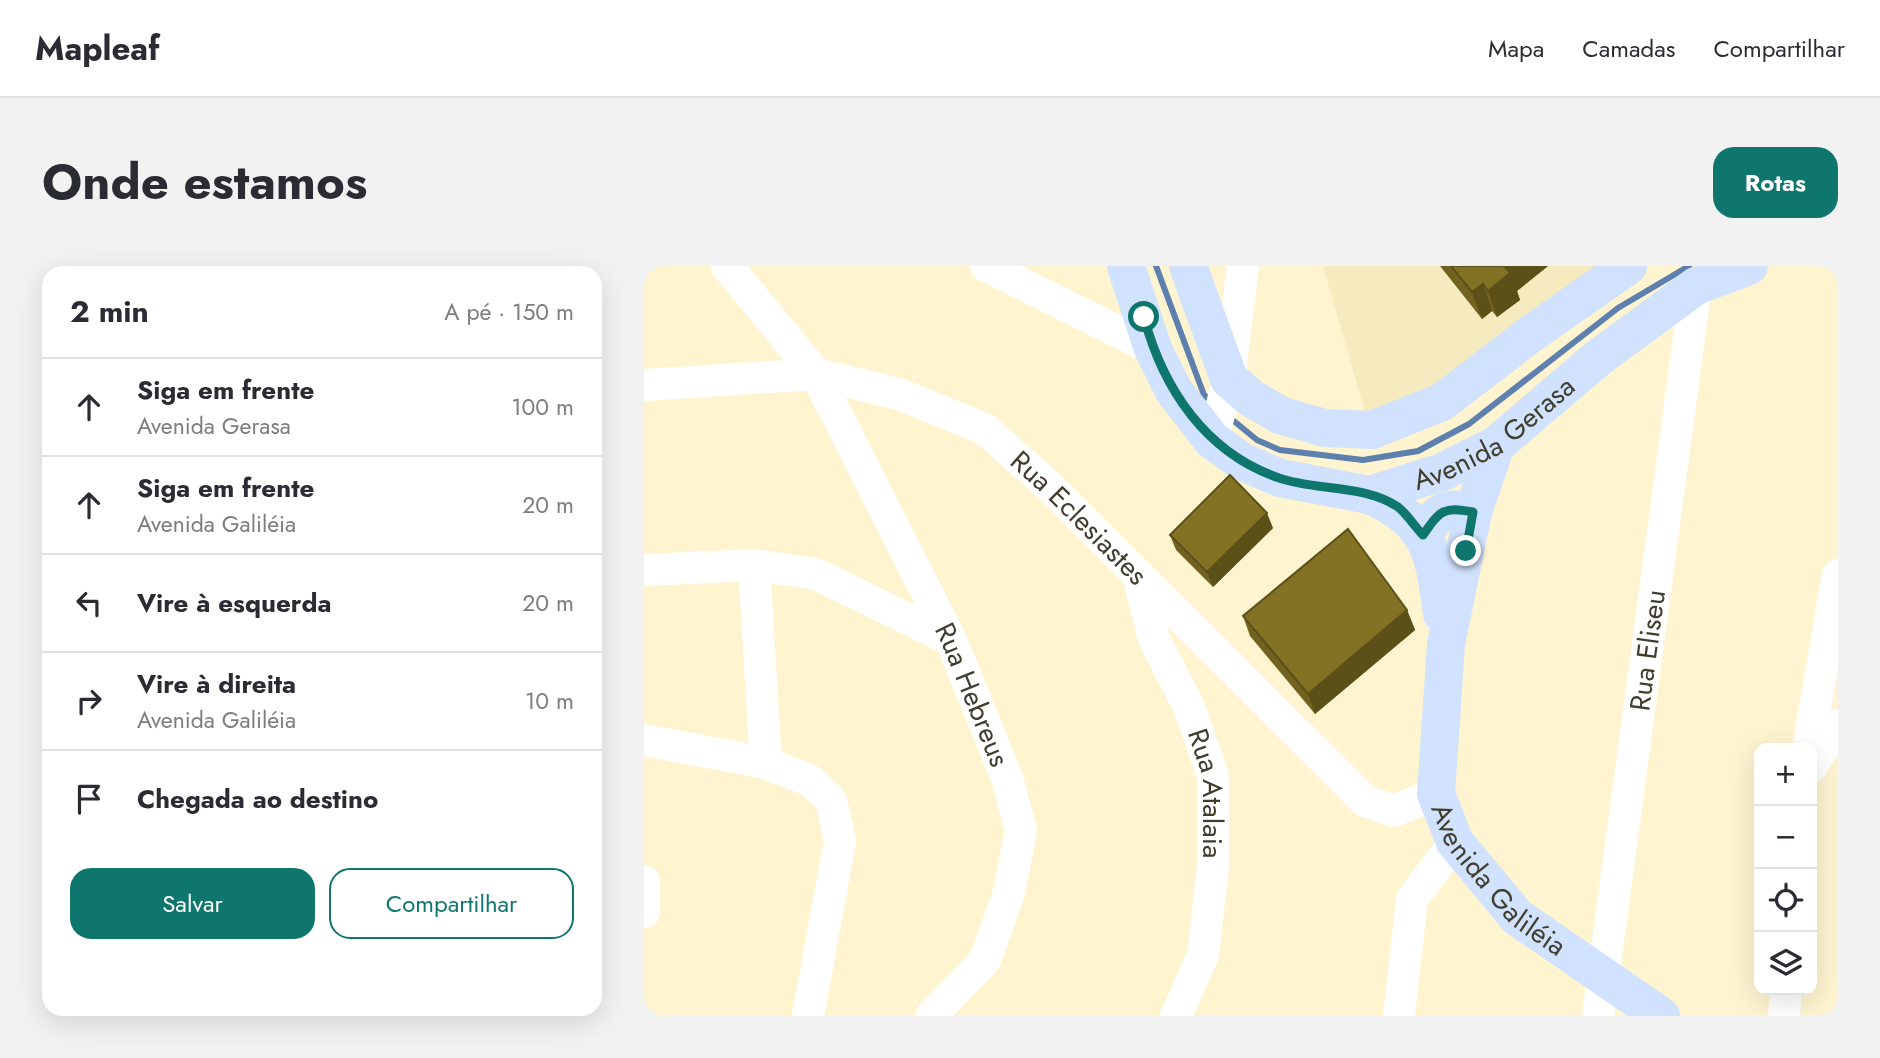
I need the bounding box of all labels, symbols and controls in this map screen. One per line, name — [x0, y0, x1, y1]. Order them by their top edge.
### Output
text: Mapleaf — [35, 25, 160, 72]
text: Mapa — [1488, 31, 1544, 66]
text: Camadas — [1582, 31, 1675, 66]
text: Compartilhar — [1713, 31, 1845, 66]
text: Onde estamos — [42, 147, 367, 217]
button: Rotas — [1713, 147, 1838, 218]
text: 2 min — [70, 290, 149, 333]
text: A pé · 150 m — [444, 295, 574, 329]
route start — [1128, 301, 1159, 332]
street label: Avenida Gerasa — [1408, 367, 1584, 501]
text: Siga em frente — [137, 371, 314, 409]
icon: ahead — [70, 388, 108, 426]
text: 100 m — [511, 390, 574, 424]
text: Avenida Gerasa — [137, 409, 291, 443]
street label: Rua Eclesiastes — [1001, 441, 1157, 594]
text: Siga em frente — [137, 469, 314, 507]
icon: ahead — [70, 486, 108, 524]
text: 20 m — [522, 488, 574, 522]
text: Avenida Galiléia — [137, 507, 296, 541]
route end — [1450, 535, 1481, 566]
icon: left — [70, 584, 108, 622]
text: Vire à esquerda — [137, 584, 332, 622]
text: 20 m — [522, 586, 574, 620]
street label: Rua Eliseu — [1619, 587, 1676, 713]
street label: Rua Hebreus — [924, 615, 1020, 773]
text: Vire à direita — [137, 665, 296, 703]
icon: right — [70, 682, 108, 720]
text: 10 m — [525, 684, 574, 718]
text: Avenida Galiléia — [137, 703, 296, 737]
street label: Rua Atalaia — [1177, 723, 1233, 858]
map controls — [1754, 743, 1817, 995]
button: + — [1754, 743, 1817, 806]
icon: arrive — [70, 780, 108, 818]
text: Chegada ao destino — [137, 780, 378, 818]
street label: Avenida Galiléia — [1421, 797, 1575, 966]
button: − — [1754, 806, 1817, 869]
button: Salvar — [70, 868, 315, 939]
button: Compartilhar — [329, 868, 574, 939]
button: locate — [1754, 869, 1817, 932]
button: layers — [1754, 932, 1817, 995]

